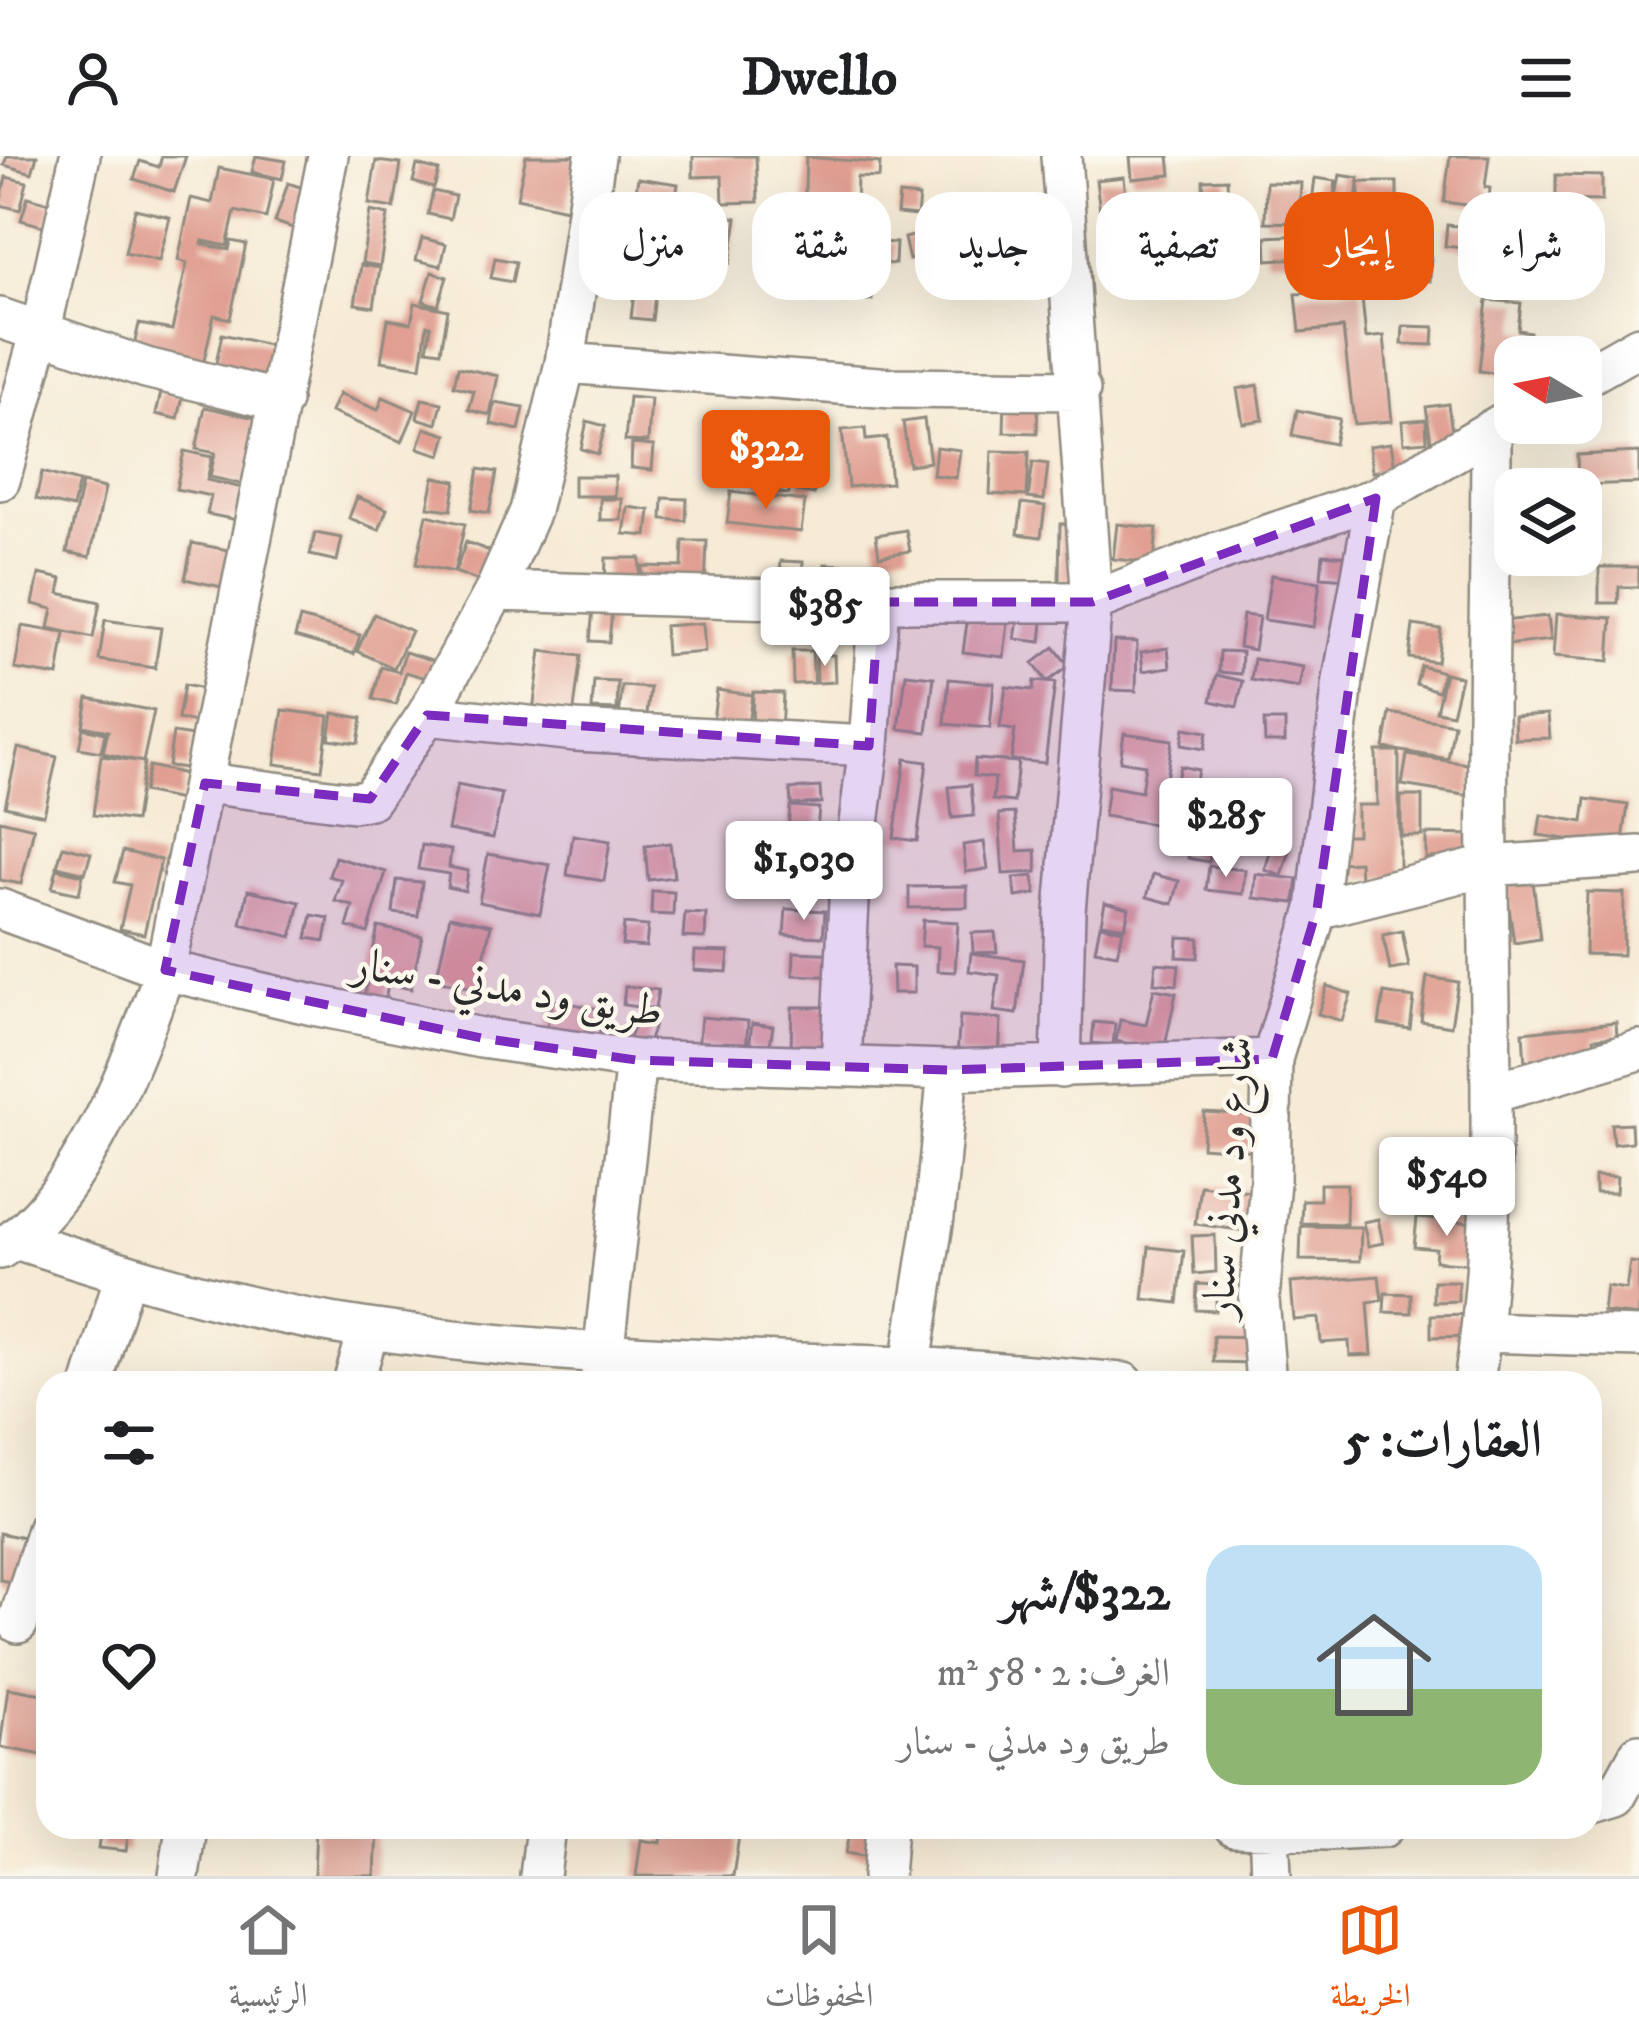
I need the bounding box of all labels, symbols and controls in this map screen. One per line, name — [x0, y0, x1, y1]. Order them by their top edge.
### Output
icon: person — [60, 45, 126, 111]
text: Dwello — [742, 45, 897, 112]
icon: menu — [1513, 45, 1579, 111]
chip: منزل — [579, 192, 728, 300]
chip: شقة — [752, 192, 891, 300]
chip: جديد — [915, 192, 1072, 300]
chip: تصفية — [1096, 192, 1260, 300]
chip: إيجار — [1284, 192, 1434, 300]
chip: شراء — [1458, 192, 1605, 300]
north arrow — [1494, 336, 1602, 444]
map controls — [1494, 336, 1602, 576]
pin: $322 — [695, 410, 837, 512]
text: $322 — [729, 424, 803, 473]
button: layers — [1494, 468, 1602, 576]
pin: $385 — [754, 567, 896, 669]
text: $385 — [788, 581, 862, 630]
pin: $285 — [1155, 778, 1297, 880]
text: $285 — [1186, 792, 1266, 841]
pin: $1,030 — [706, 821, 902, 923]
text: $1,030 — [753, 835, 855, 884]
street label: طريق ود مدني - سنار — [343, 936, 667, 1047]
street label: شارع ود مدني سنار — [1191, 1035, 1274, 1324]
pin: $540 — [1376, 1137, 1518, 1239]
text: $540 — [1406, 1151, 1488, 1200]
text: العقارات: 5 — [1344, 1409, 1542, 1473]
icon: filters — [96, 1410, 162, 1476]
text: $322/شهر — [1001, 1562, 1170, 1626]
icon: home — [1302, 1593, 1446, 1737]
icon: heart — [96, 1632, 162, 1698]
text: الغرف: 2 · 58 m² — [937, 1649, 1170, 1698]
text: طريق ود مدني - سنار — [898, 1718, 1170, 1767]
tab: الرئيسية — [228, 1897, 308, 2027]
tab: المحفوظات — [765, 1897, 873, 2027]
tab: الخريطة — [1330, 1897, 1411, 2027]

